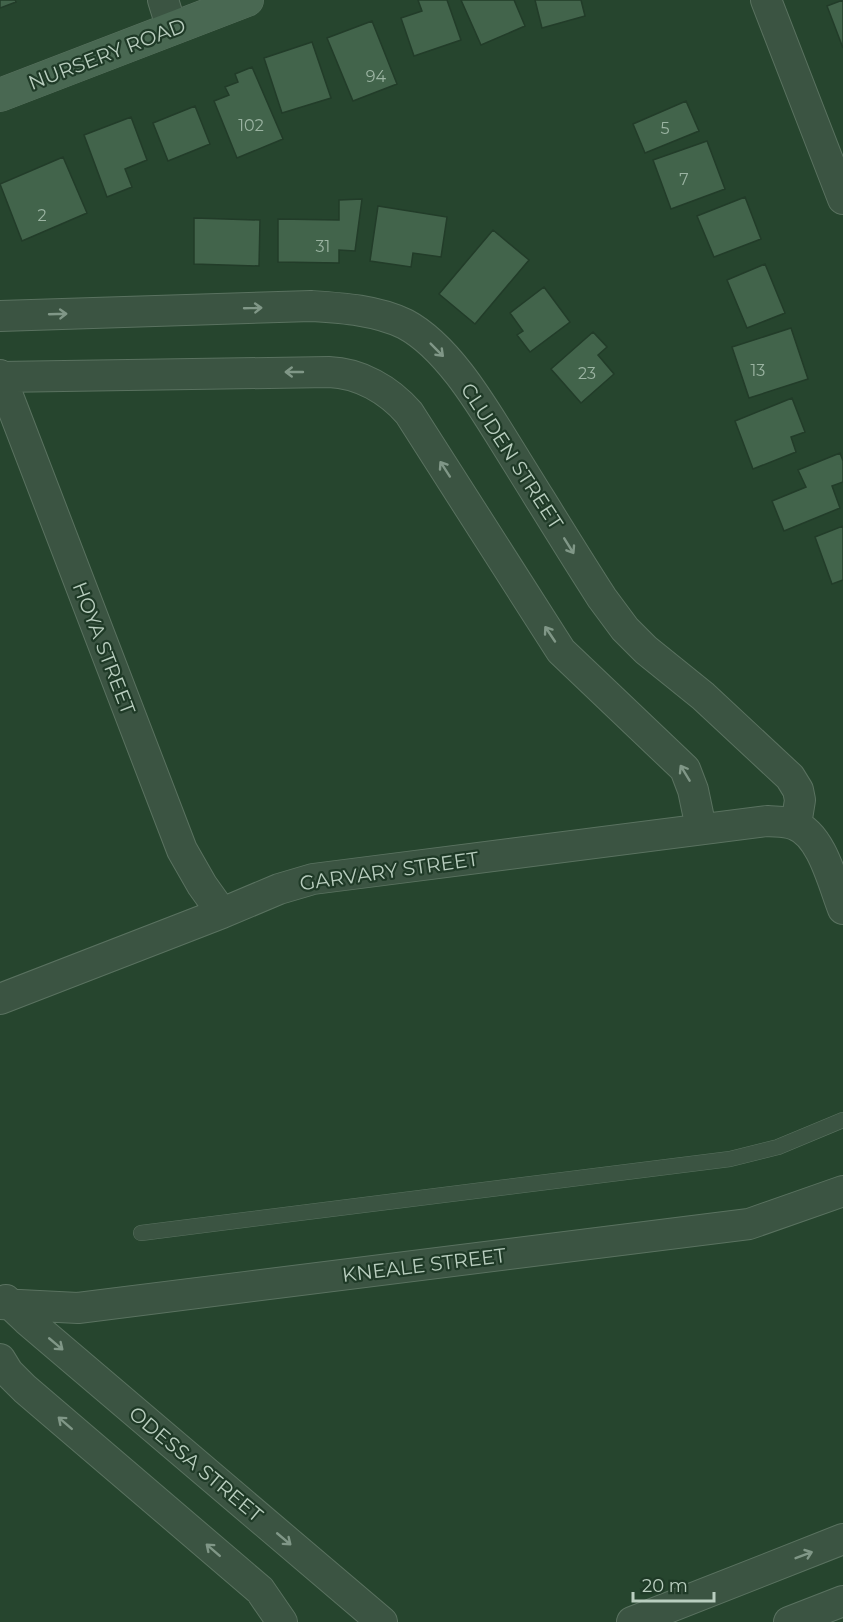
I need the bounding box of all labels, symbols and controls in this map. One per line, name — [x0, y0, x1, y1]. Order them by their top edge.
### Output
street label: NURSERY ROAD — [25, 13, 189, 95]
house number: 94 — [366, 67, 387, 86]
house number: 102 — [238, 116, 264, 135]
house number: 5 — [660, 119, 670, 138]
house number: 7 — [679, 170, 689, 189]
house number: 2 — [37, 206, 47, 225]
house number: 31 — [316, 237, 330, 256]
one-way arrow — [243, 302, 263, 314]
one-way arrow — [48, 308, 68, 320]
one-way arrow — [429, 343, 444, 358]
house number: 13 — [751, 361, 765, 380]
house number: 23 — [578, 364, 596, 383]
one-way arrow — [284, 366, 304, 378]
street label: CLUDEN STREET — [456, 378, 568, 534]
one-way arrow — [439, 461, 451, 478]
one-way arrow — [564, 537, 576, 554]
street label: HOYA STREET — [68, 578, 140, 718]
one-way arrow — [543, 626, 555, 643]
one-way arrow — [679, 765, 691, 782]
street label: GARVARY STREET — [298, 846, 480, 895]
street label: KNEALE STREET — [341, 1243, 508, 1287]
one-way arrow — [48, 1337, 63, 1351]
street label: ODESSA STREET — [124, 1401, 268, 1527]
one-way arrow — [58, 1416, 73, 1430]
one-way arrow — [276, 1532, 291, 1546]
one-way arrow — [206, 1543, 221, 1557]
one-way arrow — [794, 1549, 812, 1560]
scale bar — [633, 1565, 714, 1603]
text: 20 m — [642, 1575, 688, 1597]

